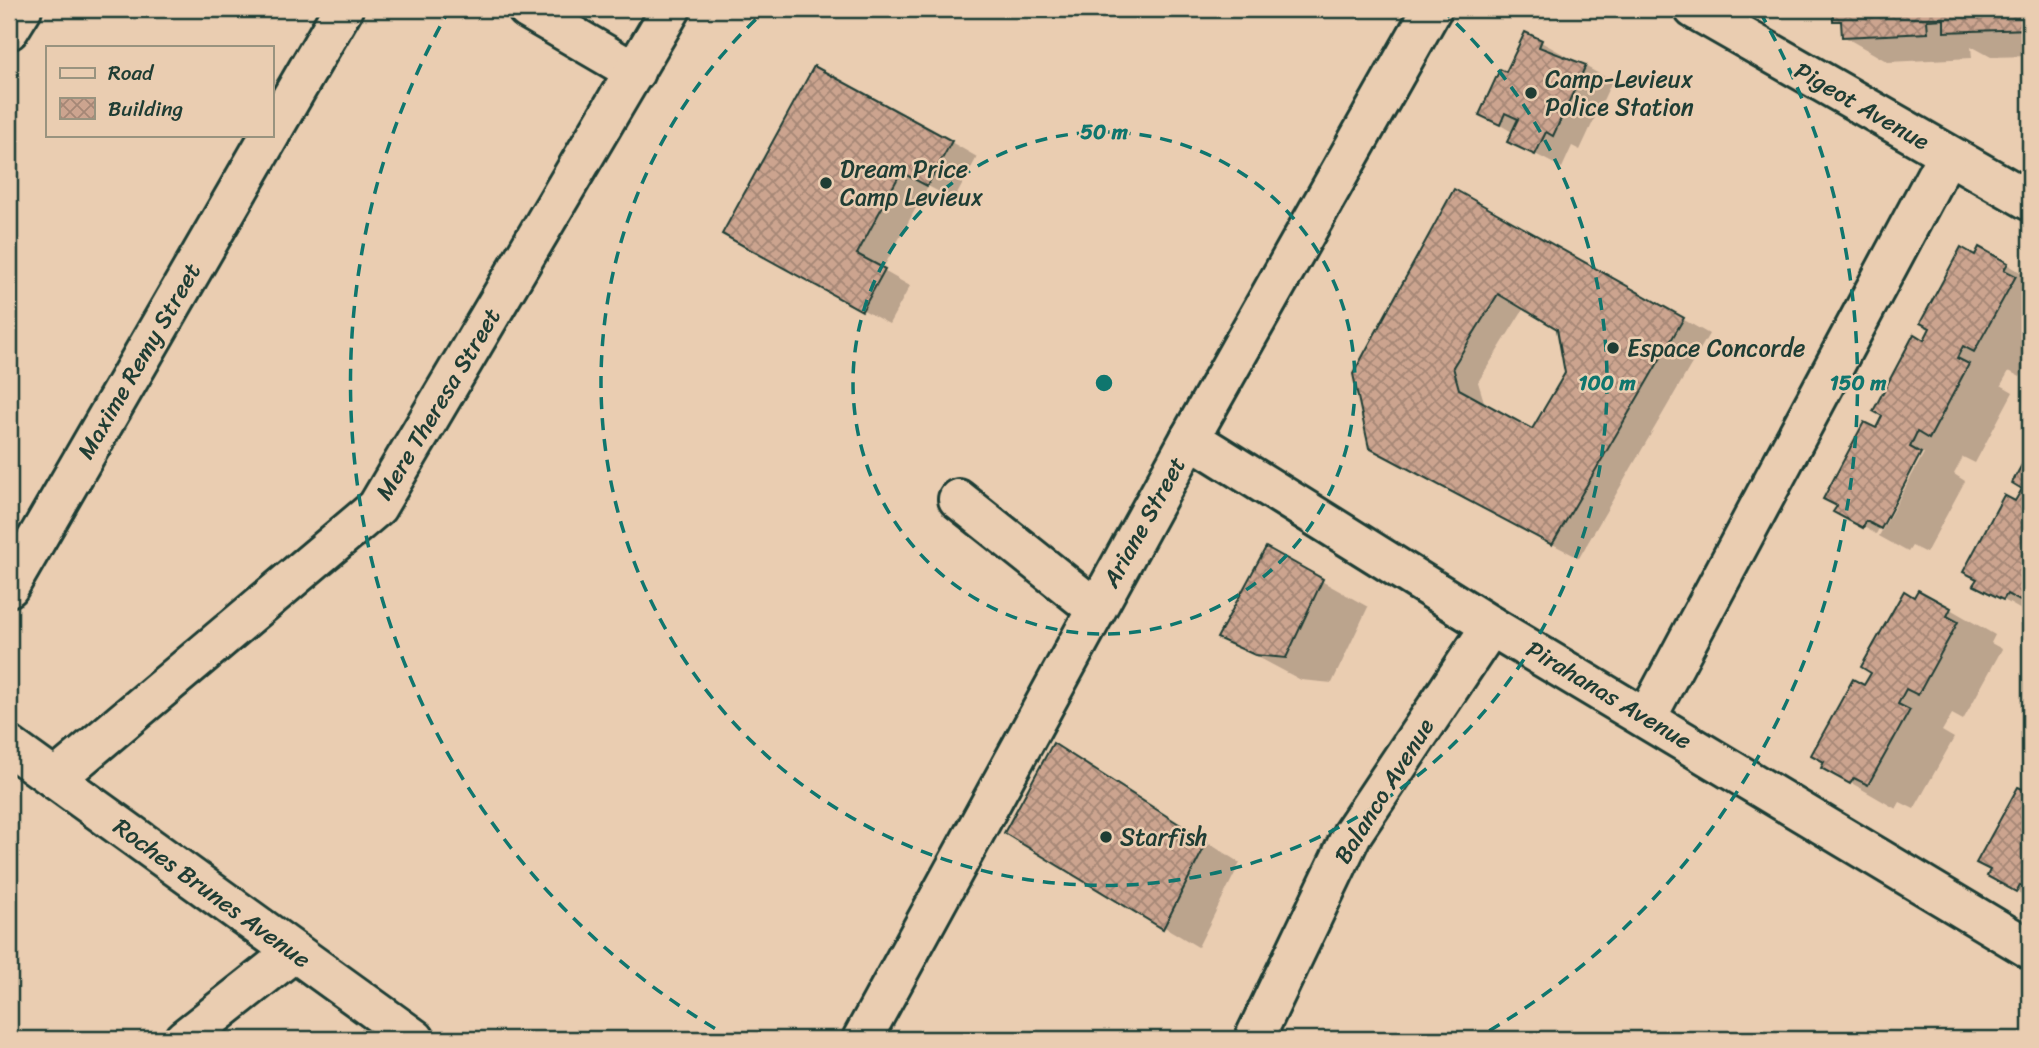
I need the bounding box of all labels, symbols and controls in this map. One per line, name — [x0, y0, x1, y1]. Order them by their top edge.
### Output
legend — [46, 46, 273, 136]
street label: Pigeot Avenue — [1786, 50, 1938, 162]
text: Road — [108, 54, 155, 92]
place label: Camp-Levieux Police Station — [1545, 58, 1694, 128]
marker: Camp-Levieux Police Station — [1523, 85, 1539, 101]
text: Building — [108, 90, 184, 128]
text: 50 m — [1080, 113, 1129, 151]
place label: Dream Price Camp Levieux — [840, 148, 984, 218]
marker: Dream Price Camp Levieux — [818, 175, 834, 191]
street label: Maxime Remy Street — [65, 255, 213, 467]
street label: Mere Theresa Street — [364, 300, 512, 508]
place label: Espace Concorde — [1627, 327, 1805, 369]
marker: Espace Concorde — [1605, 340, 1621, 356]
text: 100 m — [1578, 364, 1636, 402]
text: 150 m — [1830, 364, 1887, 402]
centre of rings — [1092, 371, 1116, 395]
street label: Ariane Street — [1090, 449, 1197, 596]
street label: Pirahanas Avenue — [1518, 629, 1700, 761]
street label: Balanco Avenue — [1322, 709, 1446, 872]
street label: Roches Brunes Avenue — [104, 807, 320, 979]
place label: Starfish — [1120, 816, 1208, 858]
marker: Starfish — [1098, 829, 1114, 845]

